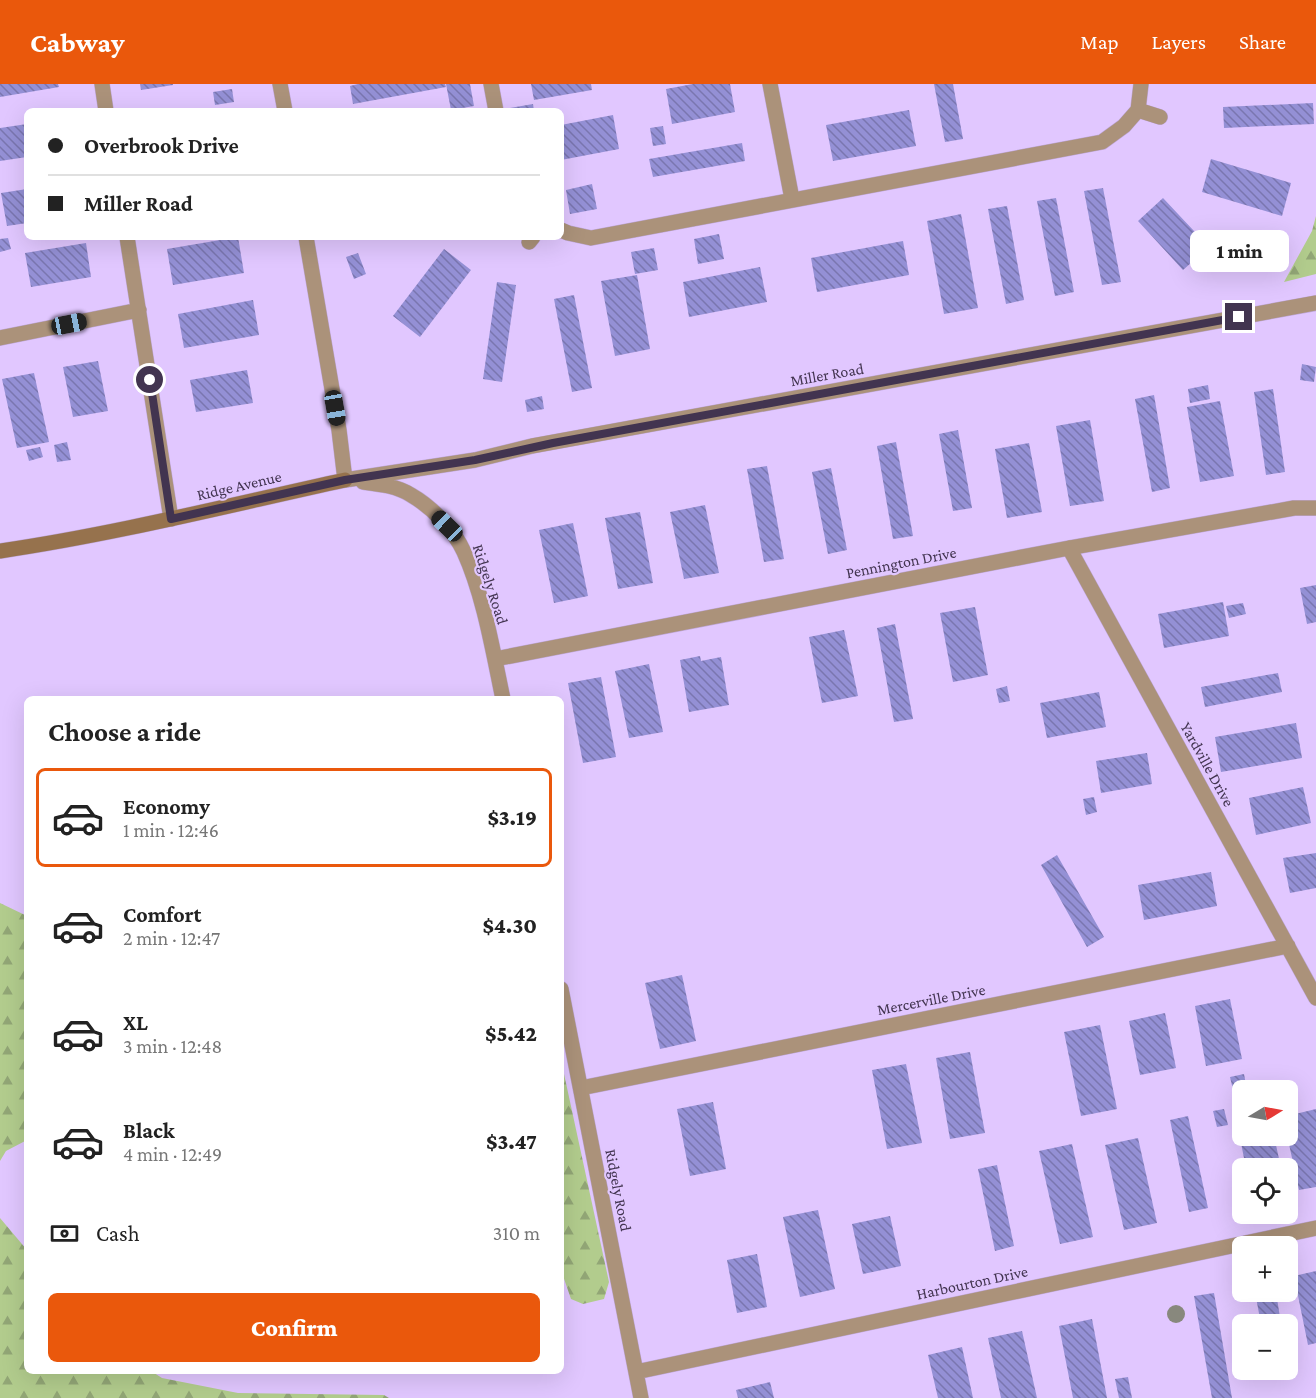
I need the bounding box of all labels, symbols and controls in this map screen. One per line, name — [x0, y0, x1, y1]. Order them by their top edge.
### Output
text: Cabway — [30, 27, 125, 58]
text: Map — [1080, 30, 1119, 54]
text: Layers — [1152, 30, 1206, 54]
text: Share — [1239, 30, 1286, 54]
text: Overbrook Drive — [84, 133, 239, 158]
text: Miller Road — [84, 191, 193, 216]
callout: 1 min — [1190, 230, 1288, 272]
text: 1 min — [1216, 240, 1263, 262]
route end — [1225, 303, 1252, 330]
car — [50, 312, 88, 336]
street label: Miller Road — [789, 360, 866, 389]
route start — [136, 366, 163, 393]
car — [323, 389, 347, 427]
street label: Ridge Avenue — [195, 468, 283, 504]
car — [428, 507, 466, 545]
street label: Ridgely Road — [469, 542, 512, 627]
street label: Pennington Drive — [845, 543, 958, 582]
text: Choose a ride — [48, 717, 201, 747]
street label: Yardville Drive — [1177, 719, 1238, 809]
icon: car — [51, 791, 105, 845]
text: Economy — [123, 794, 210, 819]
text: $3.19 — [487, 805, 537, 830]
text: 1 min · 12:46 — [123, 819, 219, 841]
icon: car — [51, 899, 105, 953]
text: Comfort — [123, 902, 201, 927]
text: $4.30 — [482, 913, 537, 938]
text: 2 min · 12:47 — [123, 927, 220, 949]
street label: Mercerville Drive — [876, 981, 987, 1018]
icon: car — [51, 1007, 105, 1061]
text: XL — [123, 1010, 148, 1035]
text: $5.42 — [485, 1021, 537, 1046]
text: 3 min · 12:48 — [123, 1035, 222, 1057]
north arrow — [1232, 1080, 1298, 1146]
map controls — [1232, 1080, 1298, 1380]
icon: car — [51, 1115, 105, 1169]
text: Black — [123, 1118, 175, 1143]
text: $3.47 — [486, 1129, 537, 1154]
text: 4 min · 12:49 — [123, 1143, 222, 1165]
street label: Ridgely Road — [601, 1148, 635, 1233]
button: locate — [1232, 1158, 1298, 1224]
icon: cash — [48, 1217, 81, 1250]
text: Cash — [96, 1221, 140, 1246]
text: 310 m — [493, 1222, 540, 1244]
button: + — [1232, 1236, 1298, 1302]
street label: Harbourton Drive — [915, 1262, 1029, 1303]
button: Confirm — [48, 1293, 540, 1362]
button: − — [1232, 1314, 1298, 1380]

